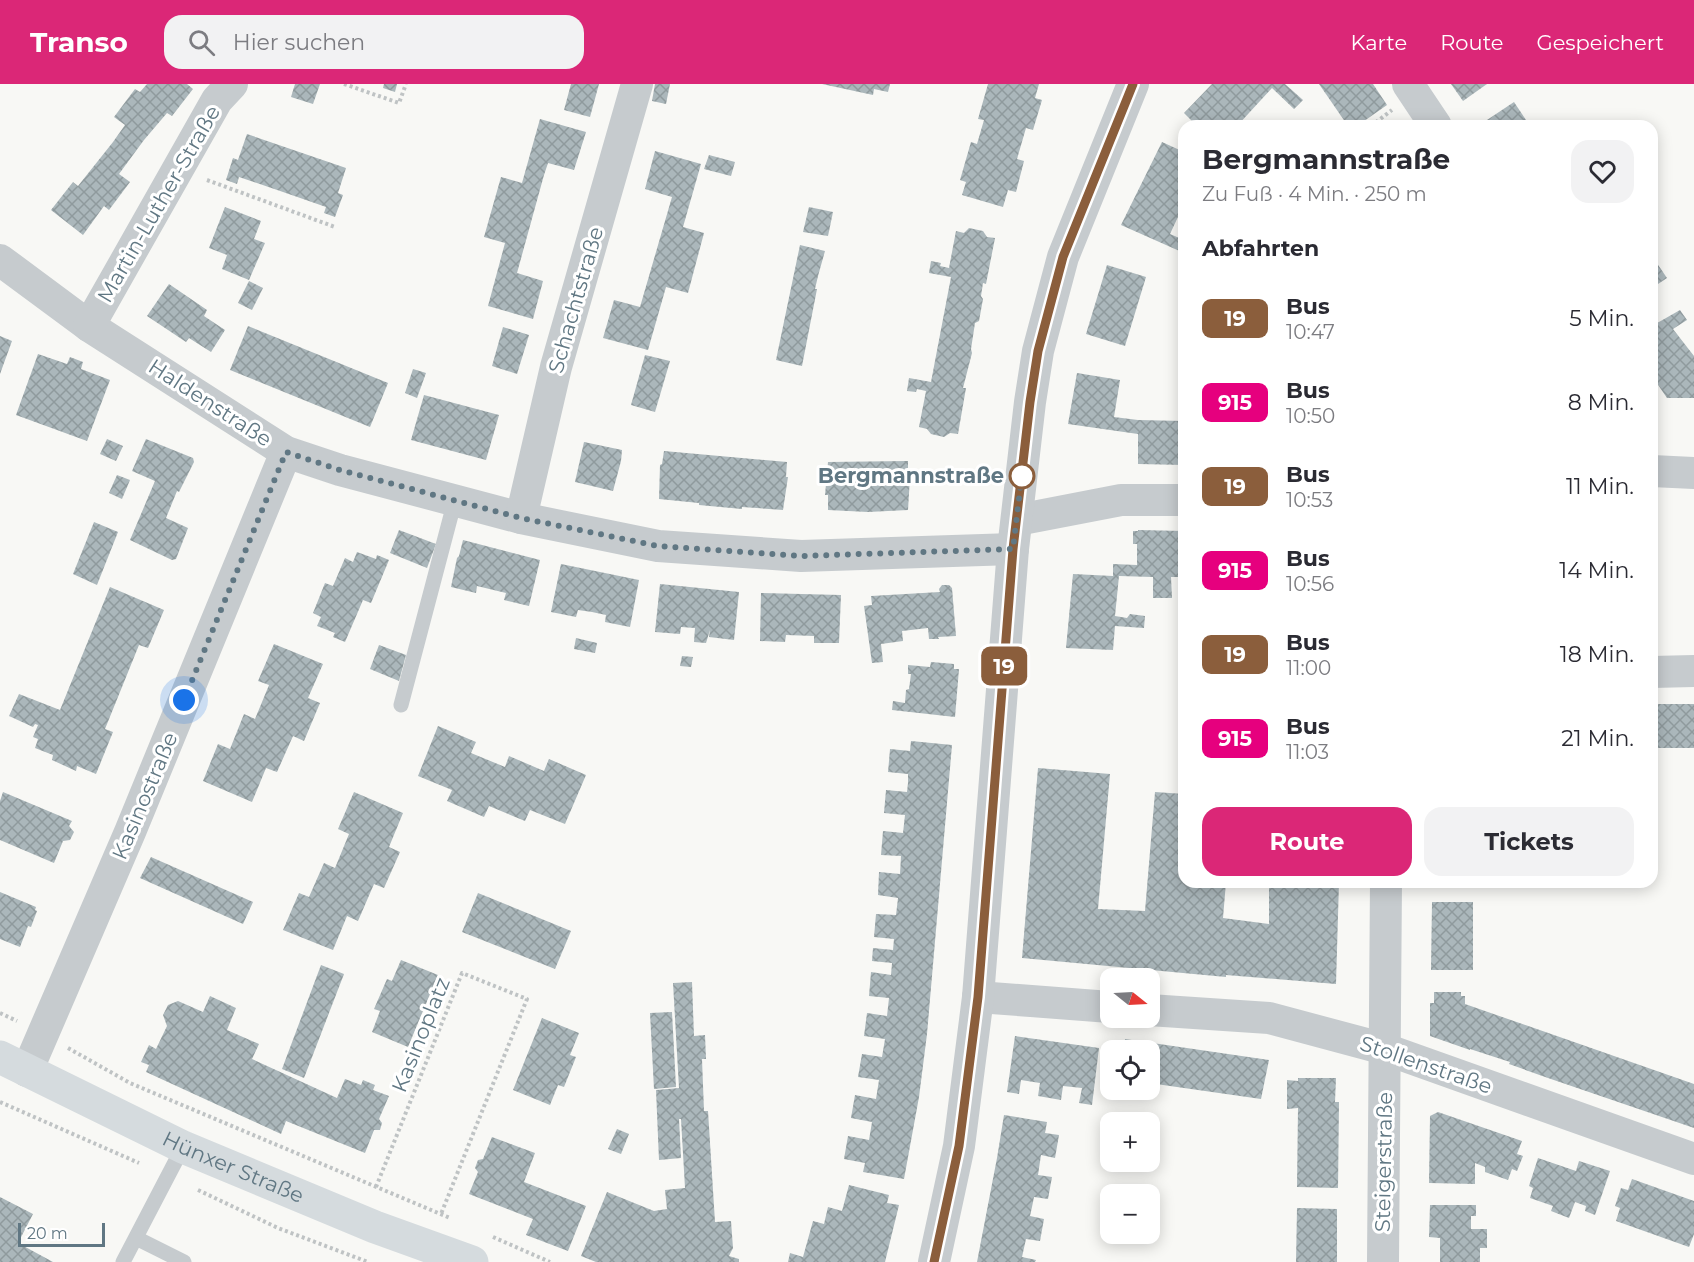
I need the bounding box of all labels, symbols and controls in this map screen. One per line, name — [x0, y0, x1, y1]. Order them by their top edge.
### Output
search box — [164, 15, 584, 69]
text: Transo — [30, 25, 128, 59]
icon: search — [185, 26, 218, 59]
text: Hier suchen — [233, 29, 365, 56]
text: Karte — [1351, 30, 1407, 55]
text: Route — [1440, 30, 1503, 55]
text: Gespeichert — [1536, 30, 1664, 55]
street label: Martin-Luther-Straße — [92, 101, 225, 307]
button: heart — [1571, 140, 1634, 203]
text: Bergmannstraße — [1202, 142, 1450, 176]
text: Zu Fuß · 4 Min. · 250 m — [1202, 182, 1427, 206]
street label: Schachtstraße — [543, 224, 608, 376]
text: Abfahrten — [1202, 235, 1319, 262]
text: Bus — [1286, 293, 1330, 320]
text: 5 Min. — [1569, 305, 1634, 332]
text: 19 — [1224, 306, 1246, 331]
text: 10:47 — [1286, 320, 1335, 344]
street label: Haldenstraße — [144, 354, 276, 452]
text: Bus — [1286, 377, 1330, 404]
text: 8 Min. — [1568, 389, 1634, 416]
text: 915 — [1218, 390, 1252, 415]
text: 10:50 — [1286, 404, 1335, 428]
text: Bus — [1286, 461, 1330, 488]
place label: Bergmannstraße — [818, 463, 1004, 488]
marker: Bergmannstraße — [1009, 463, 1035, 489]
text: 11 Min. — [1566, 473, 1634, 500]
text: 19 — [1224, 474, 1246, 499]
text: 10:53 — [1286, 488, 1333, 512]
text: Bus — [1286, 545, 1330, 572]
text: 14 Min. — [1559, 557, 1634, 584]
text: 915 — [1218, 558, 1252, 583]
text: 10:56 — [1286, 572, 1334, 596]
text: Bus — [1286, 629, 1330, 656]
text: 18 Min. — [1560, 641, 1634, 668]
text: 19 — [1224, 642, 1246, 667]
line badge: 19 — [977, 646, 1031, 686]
text: 19 — [993, 654, 1015, 679]
text: 11:00 — [1286, 656, 1331, 680]
your location — [169, 685, 199, 715]
text: Bus — [1286, 713, 1330, 740]
text: 21 Min. — [1561, 725, 1634, 752]
text: 915 — [1218, 726, 1252, 751]
street label: Kasinostraße — [107, 728, 183, 863]
text: 11:03 — [1286, 740, 1329, 764]
button: Route — [1202, 807, 1412, 876]
button: Tickets — [1424, 807, 1634, 876]
north arrow — [1100, 968, 1160, 1028]
map controls — [1100, 968, 1160, 1244]
street label: Kasinoplatz — [386, 974, 455, 1096]
street label: Stollenstraße — [1357, 1030, 1495, 1099]
button: locate — [1100, 1040, 1160, 1100]
street label: Steigerstraße — [1370, 1092, 1397, 1232]
button: + — [1100, 1112, 1160, 1172]
street label: Hünxer Straße — [158, 1126, 308, 1208]
button: − — [1100, 1184, 1160, 1244]
scale bar — [18, 1220, 105, 1248]
text: 20 m — [27, 1224, 68, 1243]

